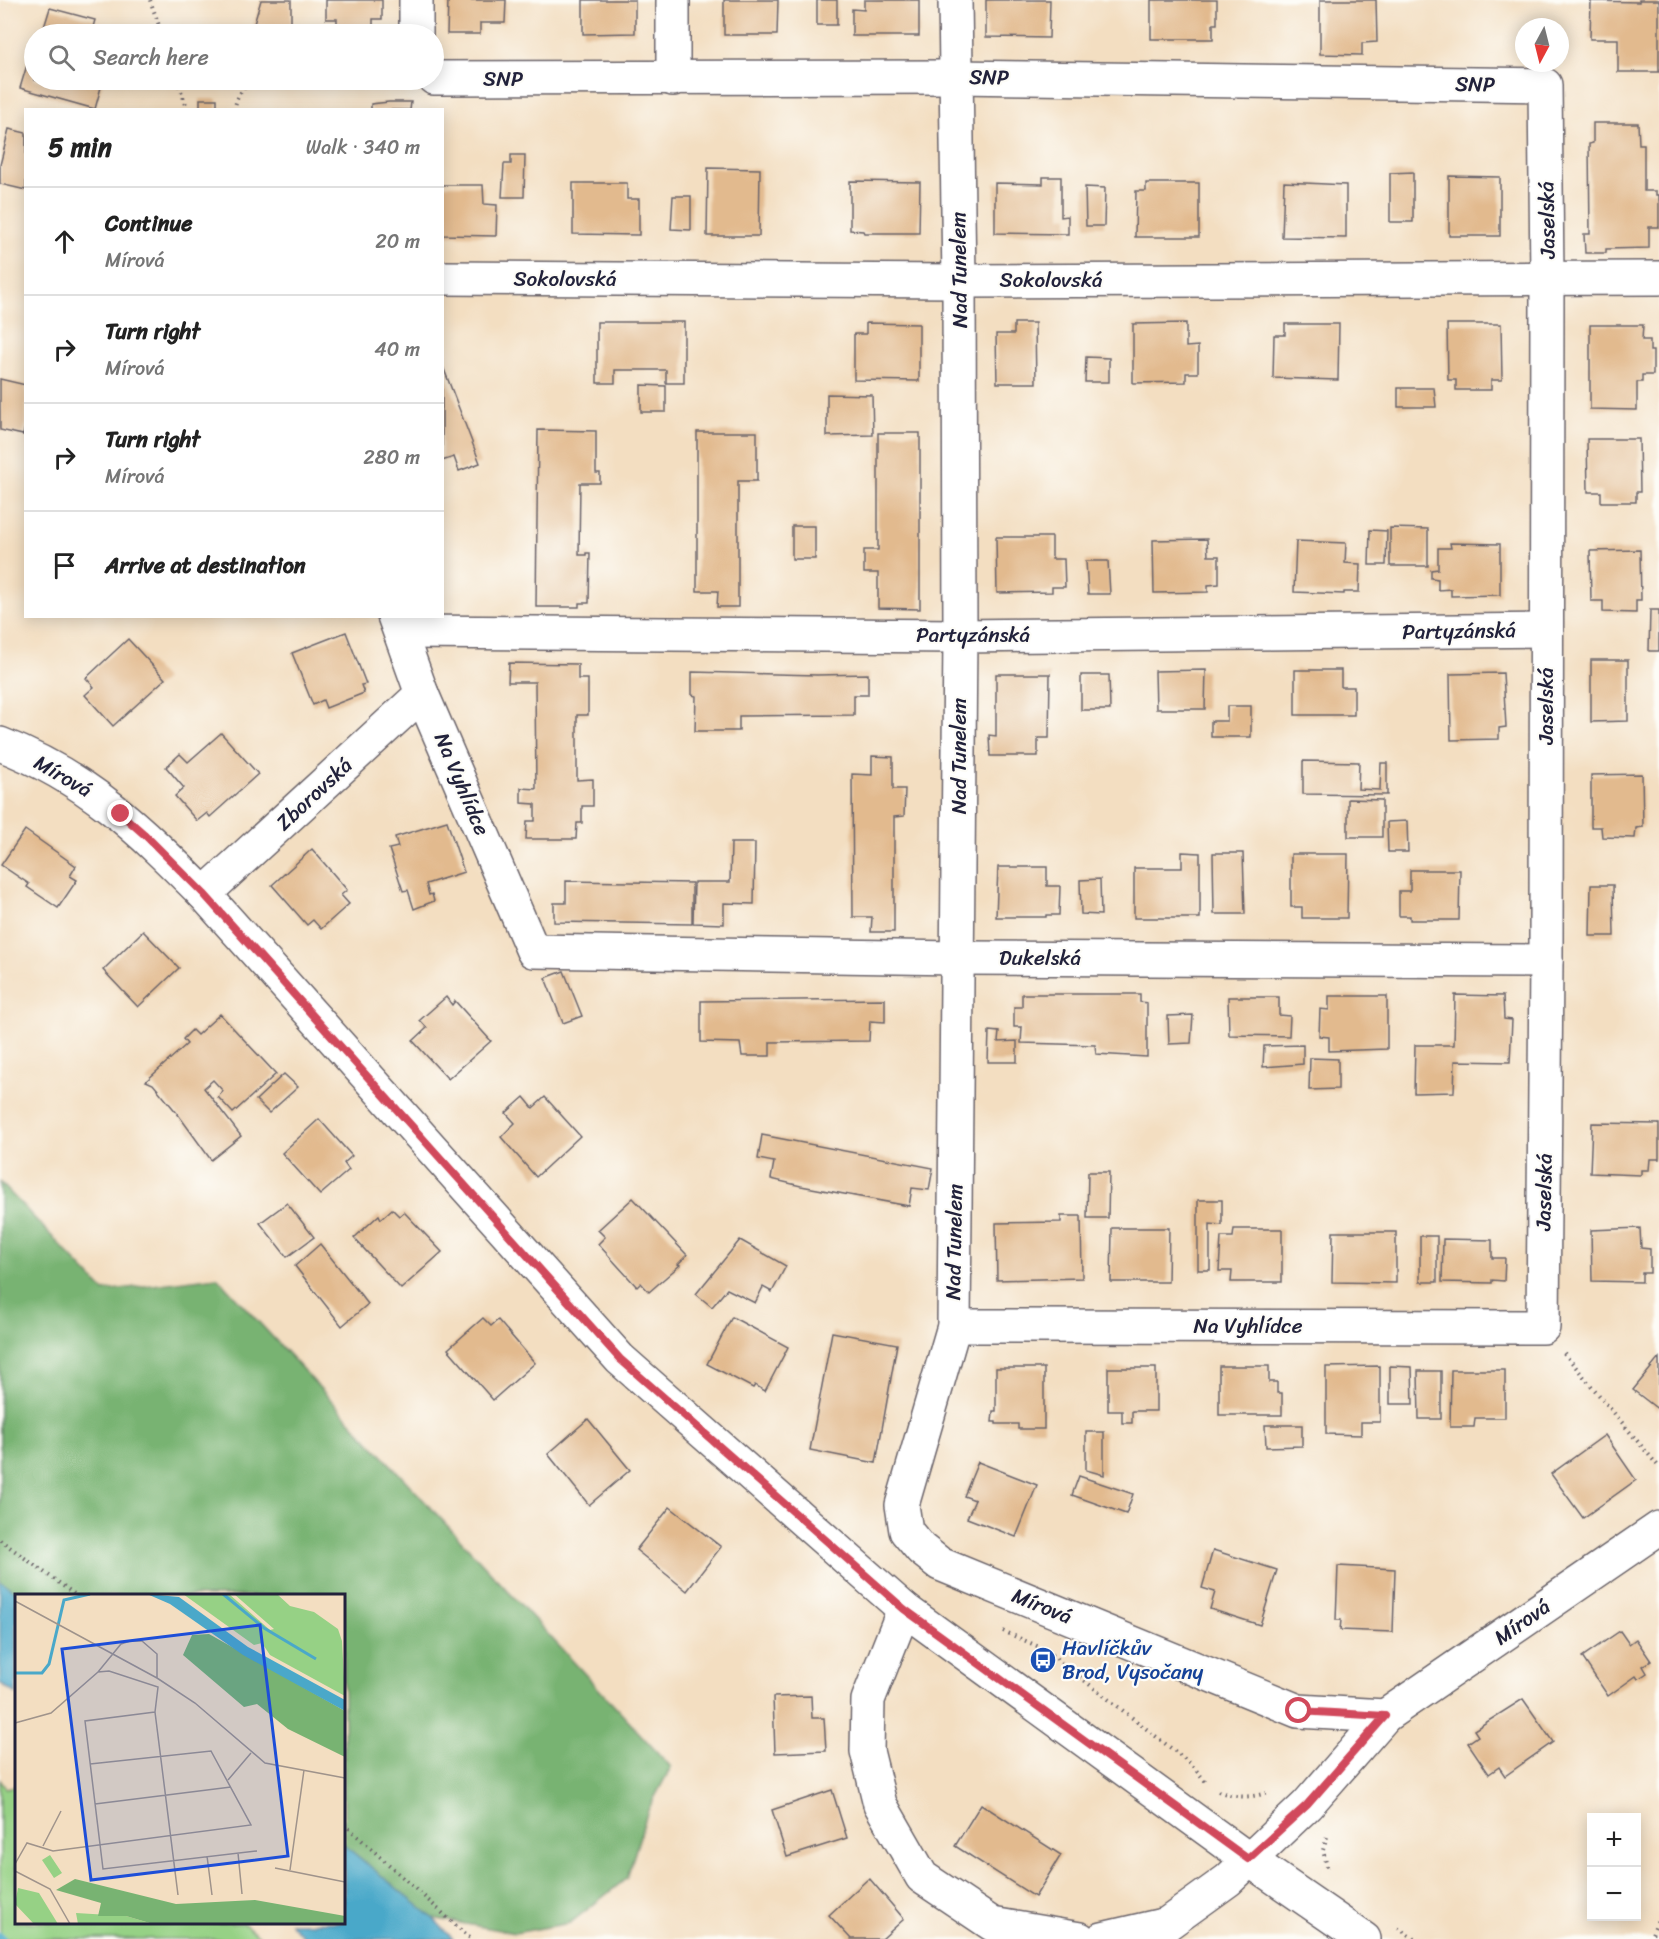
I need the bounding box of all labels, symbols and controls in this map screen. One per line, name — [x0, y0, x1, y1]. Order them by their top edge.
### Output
north arrow — [1515, 18, 1569, 72]
search box — [24, 24, 444, 90]
text: Search here — [93, 38, 209, 77]
icon: search — [45, 41, 78, 74]
street label: SNP — [969, 58, 1009, 96]
street label: SNP — [483, 60, 523, 98]
street label: SNP — [1455, 65, 1495, 103]
text: 5 min — [48, 124, 112, 170]
text: Walk · 340 m — [306, 130, 420, 165]
street label: Jaselská — [1527, 181, 1567, 260]
text: Continue — [105, 204, 193, 243]
street label: Nad Tunelem — [939, 211, 979, 329]
text: 20 m — [375, 224, 420, 259]
icon: ahead — [48, 225, 81, 258]
text: Mírová — [105, 243, 165, 278]
street label: Sokolovská — [513, 260, 617, 298]
street label: Sokolovská — [999, 261, 1103, 299]
text: Turn right — [105, 312, 200, 351]
text: 40 m — [374, 332, 420, 367]
icon: right — [48, 333, 81, 366]
text: Mírová — [105, 351, 165, 386]
text: Turn right — [105, 420, 200, 459]
text: 280 m — [363, 440, 420, 475]
icon: right — [48, 441, 81, 474]
text: Mírová — [105, 459, 165, 494]
text: Arrive at destination — [105, 546, 306, 585]
icon: arrive — [48, 549, 81, 582]
street label: Partyzánská — [1402, 611, 1517, 651]
street label: Partyzánská — [916, 616, 1030, 654]
street label: Jaselská — [1527, 667, 1565, 746]
street label: Nad Tunelem — [940, 698, 978, 814]
street label: Na Vyhlídce — [423, 726, 501, 842]
street label: Mírová — [26, 744, 100, 808]
street label: Zborovská — [266, 747, 362, 840]
route end — [107, 800, 133, 826]
street label: Dukelská — [999, 939, 1081, 977]
street label: Jaselská — [1524, 1153, 1564, 1232]
street label: Nad Tunelem — [934, 1183, 974, 1301]
street label: Na Vyhlídce — [1193, 1307, 1303, 1345]
street label: Mírová — [1006, 1577, 1079, 1635]
street label: Mírová — [1485, 1588, 1559, 1655]
inset map — [15, 1594, 345, 1924]
place label: Havlíčkův Brod, Vysočany — [1062, 1629, 1204, 1691]
bus stop icon: Havlíčkův Brod, Vysočany — [1028, 1645, 1058, 1675]
route start — [1285, 1697, 1311, 1723]
map controls — [1587, 1813, 1641, 1921]
button: + — [1587, 1813, 1641, 1867]
button: − — [1587, 1867, 1641, 1921]

